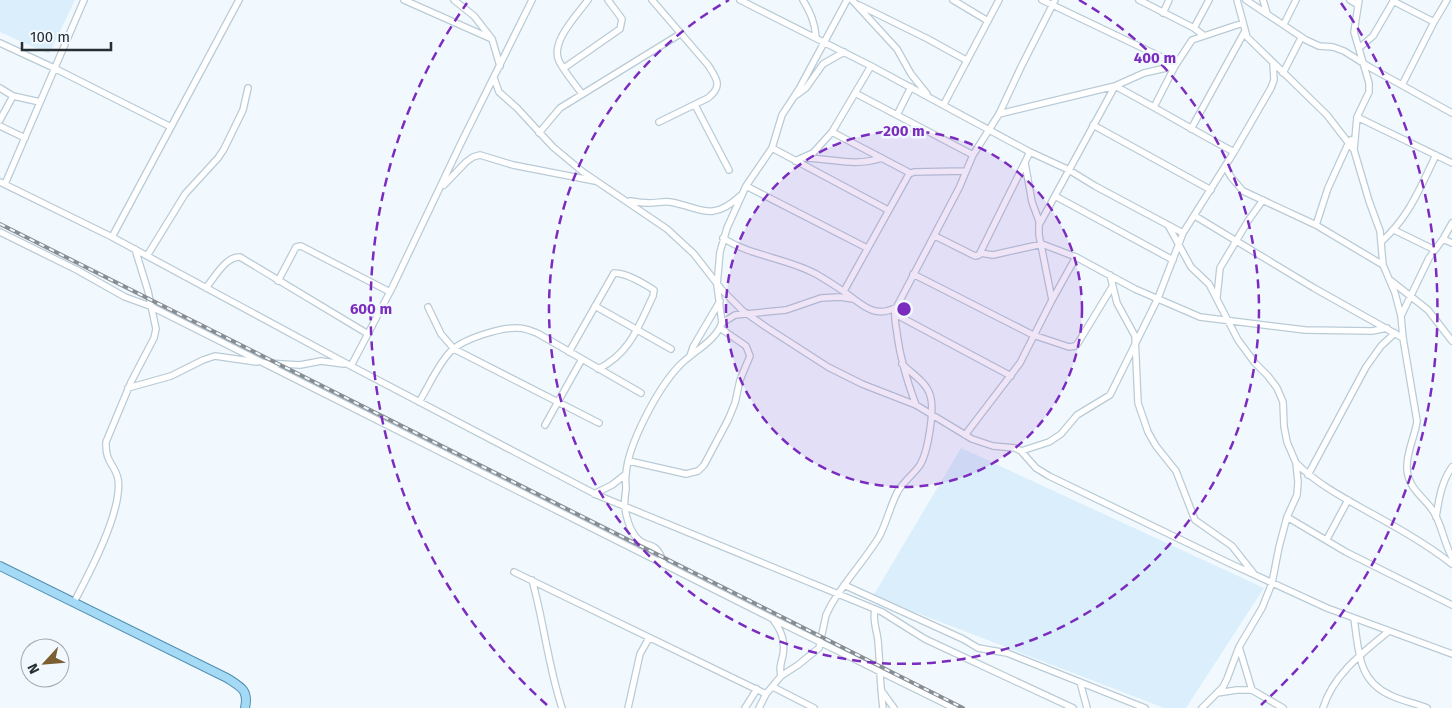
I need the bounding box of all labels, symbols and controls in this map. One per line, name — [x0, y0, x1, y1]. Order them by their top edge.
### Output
scale bar — [22, 20, 111, 52]
text: 100 m — [30, 28, 70, 46]
text: 400 m — [1134, 49, 1176, 67]
text: 200 m — [883, 122, 925, 140]
text: 600 m — [350, 300, 392, 318]
centre of rings — [895, 300, 913, 318]
north arrow — [20, 638, 70, 688]
text: N — [24, 661, 43, 676]

